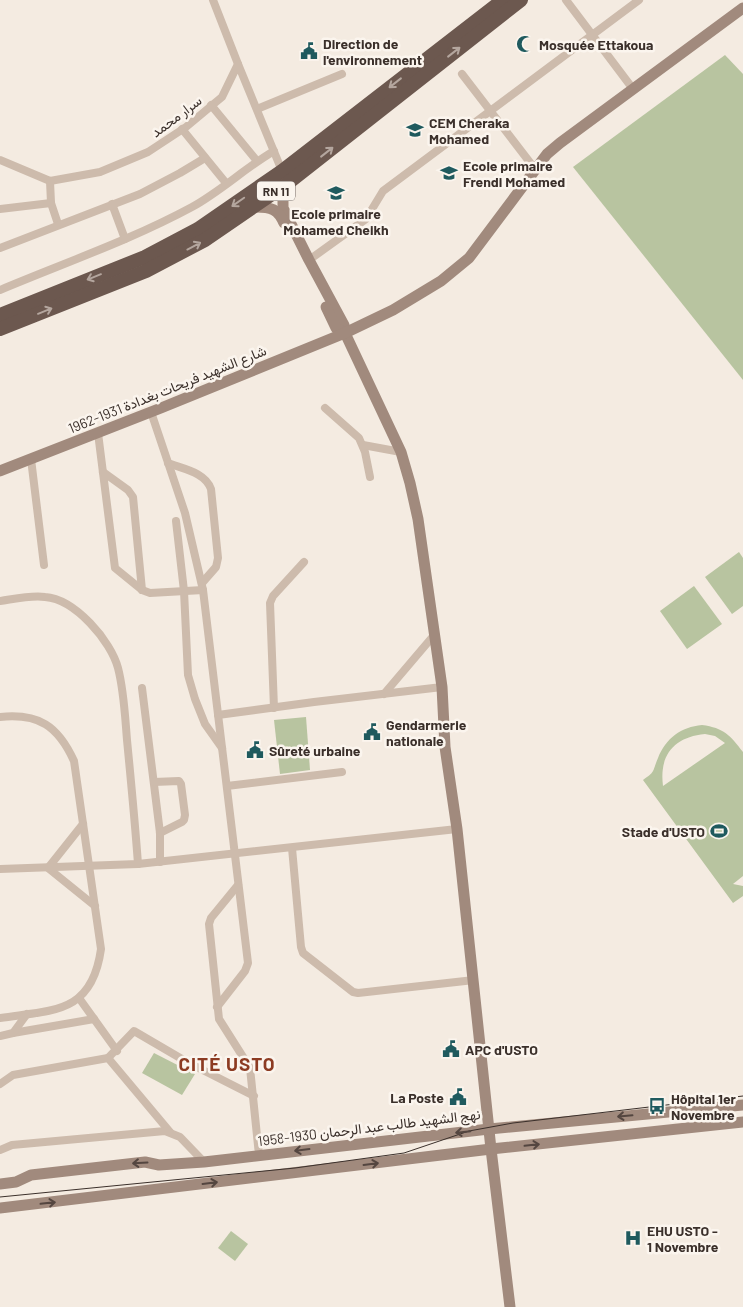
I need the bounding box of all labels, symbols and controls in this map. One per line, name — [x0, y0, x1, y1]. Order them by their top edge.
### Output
mosque icon: Mosquée Ettakoua — [515, 34, 535, 54]
place label: Direction de l'environnement — [323, 35, 422, 68]
place label: Mosquée Ettakoua — [539, 36, 653, 53]
public building icon: Direction de l'environnement — [299, 41, 319, 61]
one-way arrow — [447, 46, 460, 57]
one-way arrow — [389, 78, 402, 89]
street label: سرار محمد — [147, 92, 205, 141]
place label: CEM Cheraka Mohamed — [429, 114, 510, 147]
school or university icon: CEM Cheraka Mohamed — [405, 120, 425, 140]
one-way arrow — [320, 147, 333, 158]
place label: Ecole primaire Frendi Mohamed — [463, 157, 565, 190]
school or university icon: Ecole primaire Frendi Mohamed — [439, 163, 459, 183]
road number: RN 11 — [257, 182, 295, 200]
school or university icon: Ecole primaire Mohamed Cheikh — [326, 183, 346, 203]
one-way arrow — [231, 197, 245, 207]
place label: Ecole primaire Mohamed Cheikh — [283, 205, 389, 238]
one-way arrow — [187, 241, 201, 251]
one-way arrow — [87, 273, 102, 282]
one-way arrow — [37, 305, 52, 315]
street label: شارع الشهيد فريحات بغدادة 1931-1962 — [65, 341, 270, 439]
place label: Gendarmerie nationale — [386, 716, 467, 749]
public building icon: Gendarmerie nationale — [362, 722, 382, 742]
public building icon: Sûreté urbaine — [245, 740, 265, 760]
place label: Sûreté urbaine — [269, 742, 361, 759]
sports icon: Stade d'USTO — [709, 821, 729, 841]
place label: Stade d'USTO — [622, 823, 705, 840]
public building icon: APC d'USTO — [441, 1039, 461, 1059]
place label: APC d'USTO — [465, 1041, 538, 1058]
district label: CITÉ USTO — [178, 1052, 276, 1075]
public building icon: La Poste — [448, 1087, 468, 1107]
place label: La Poste — [390, 1089, 444, 1106]
place label: Hôpital 1er Novembre — [671, 1090, 737, 1123]
bus stop icon: Hôpital 1er Novembre — [647, 1096, 667, 1116]
street label: نهج الشهيد طالب عبد الرحمان 1930-1958 — [257, 1105, 482, 1152]
one-way arrow — [617, 1111, 633, 1121]
one-way arrow — [455, 1127, 471, 1137]
one-way arrow — [524, 1140, 540, 1150]
one-way arrow — [294, 1145, 310, 1155]
one-way arrow — [132, 1159, 148, 1168]
one-way arrow — [363, 1159, 379, 1169]
one-way arrow — [201, 1178, 217, 1188]
one-way arrow — [40, 1198, 56, 1208]
place label: EHU USTO - 1 Novembre — [647, 1222, 719, 1255]
hospital icon: EHU USTO - 1 Novembre — [623, 1228, 643, 1248]

